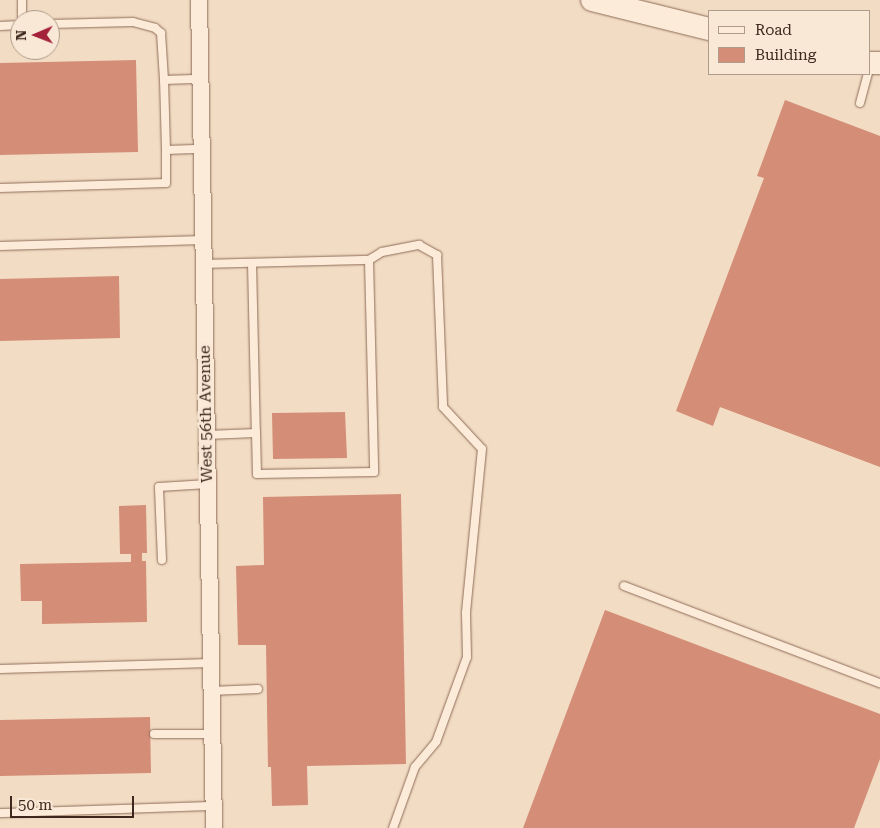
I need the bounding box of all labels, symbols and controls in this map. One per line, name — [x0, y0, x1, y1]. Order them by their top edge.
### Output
north arrow — [10, 10, 60, 60]
legend — [708, 10, 870, 75]
text: Road — [755, 21, 792, 39]
text: N — [13, 30, 29, 41]
text: Building — [755, 46, 816, 64]
street label: West 56th Avenue — [195, 345, 217, 483]
scale bar — [12, 786, 136, 818]
text: 50 m — [18, 796, 52, 814]

